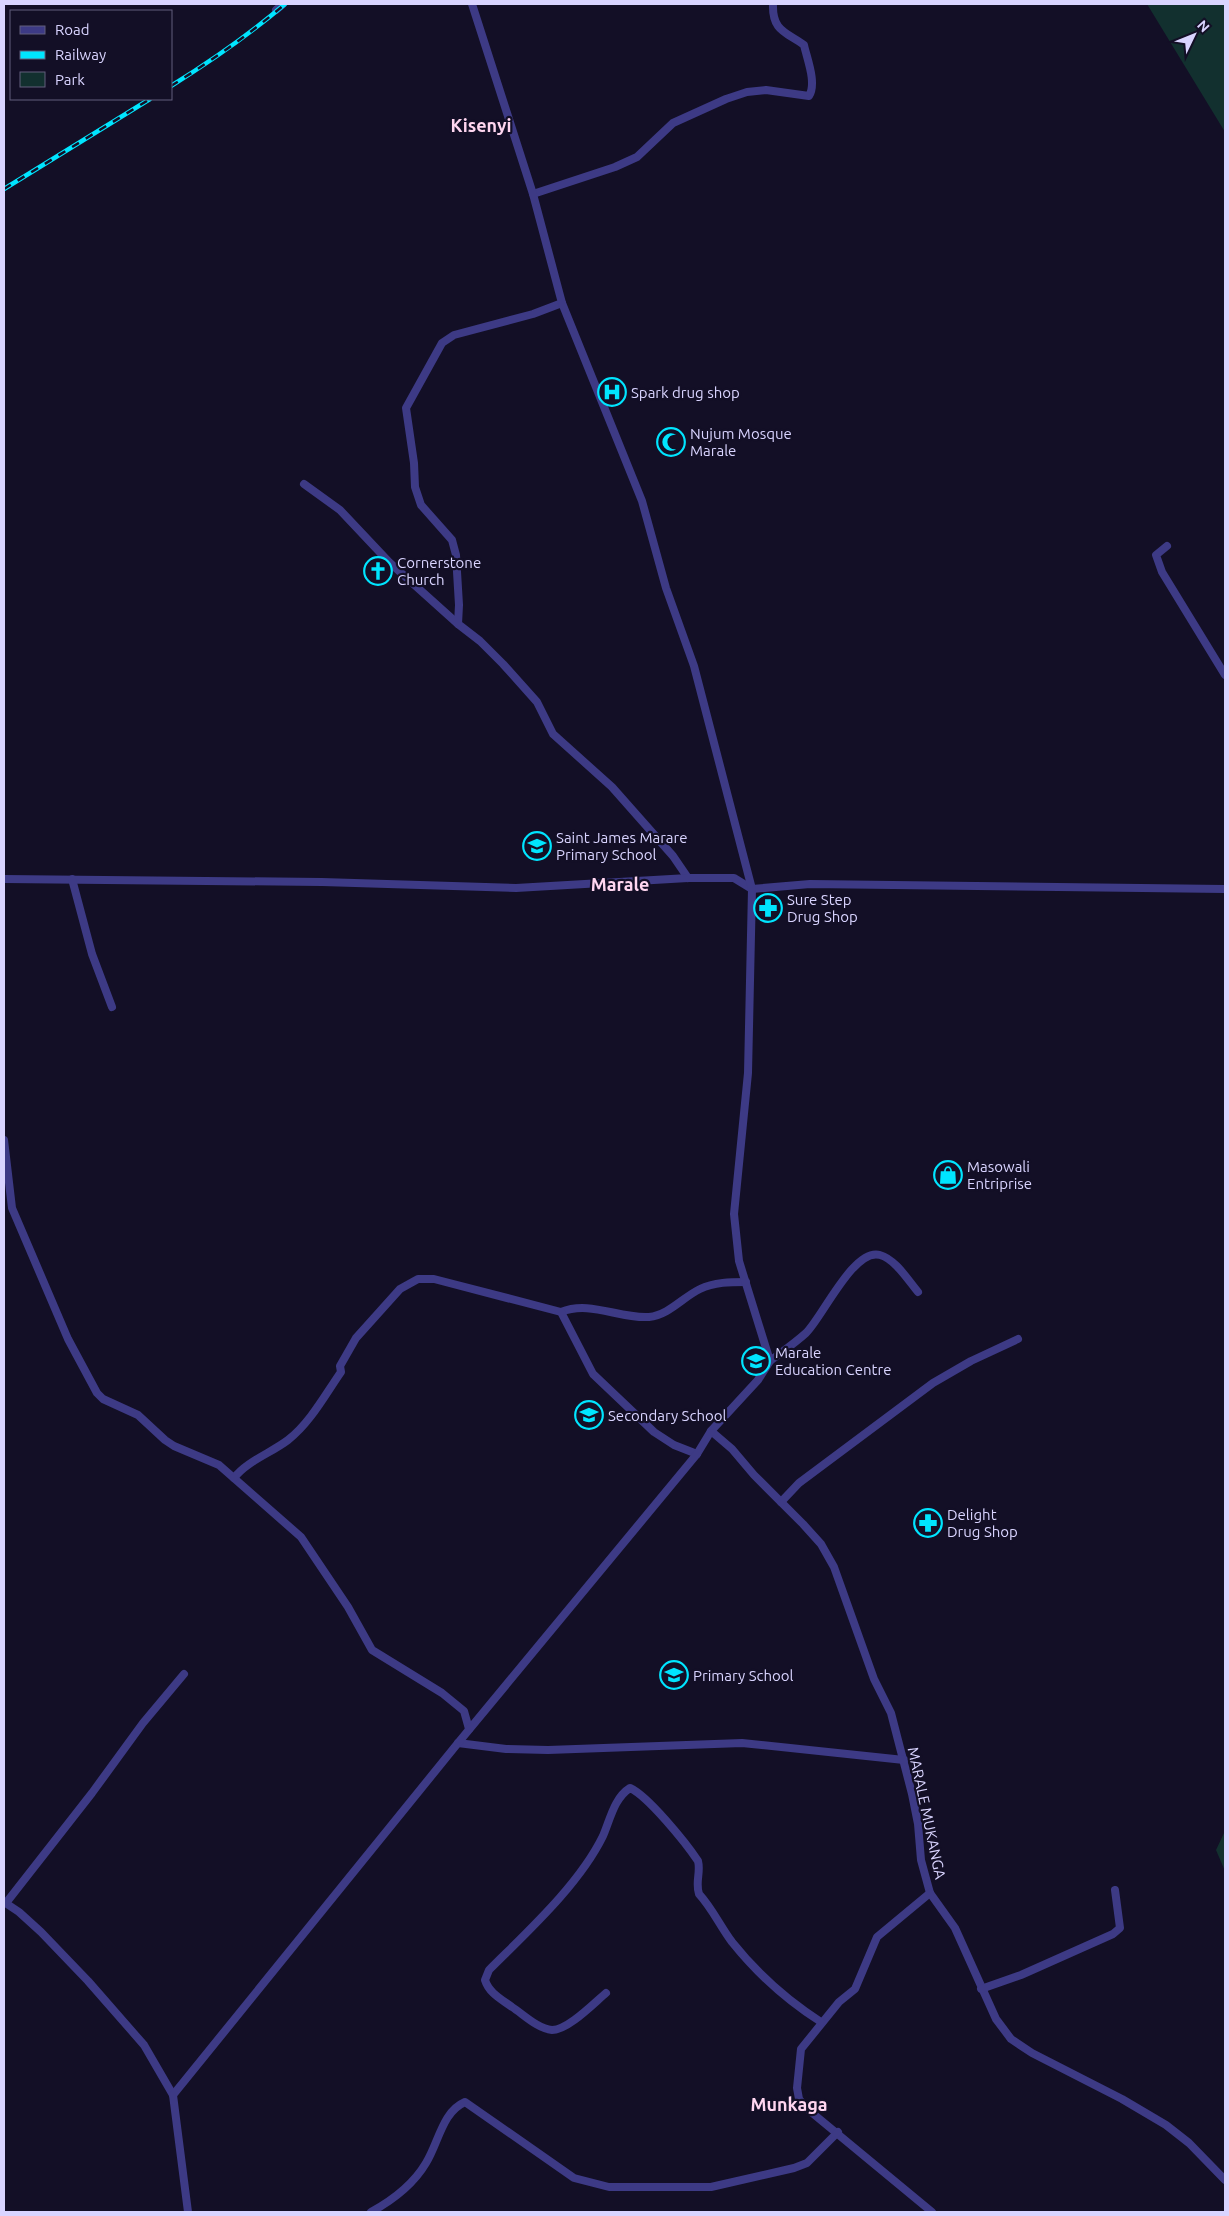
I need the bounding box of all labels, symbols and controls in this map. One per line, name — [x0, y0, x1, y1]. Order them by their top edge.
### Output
legend — [10, 10, 172, 100]
north arrow — [1169, 10, 1219, 60]
text: N — [1194, 17, 1213, 35]
text: Road — [55, 21, 90, 38]
text: Railway — [55, 46, 106, 63]
text: Park — [55, 71, 85, 88]
district label: Kisenyi — [451, 115, 511, 135]
hospital icon: Spark drug shop — [597, 377, 627, 407]
place label: Spark drug shop — [631, 384, 740, 401]
place label: Nujum Mosque Marale — [690, 425, 792, 459]
mosque icon: Nujum Mosque Marale — [656, 427, 686, 457]
place label: Cornerstone Church — [397, 554, 481, 588]
church icon: Cornerstone Church — [363, 556, 393, 586]
place label: Saint James Marare Primary School — [556, 829, 687, 863]
school or university icon: Saint James Marare Primary School — [522, 831, 552, 861]
district label: Marale — [591, 874, 649, 894]
place label: Sure Step Drug Shop — [787, 891, 858, 925]
pharmacy icon: Sure Step Drug Shop — [753, 893, 783, 923]
place label: Masowali Entriprise — [967, 1158, 1032, 1192]
shop icon: Masowali Entriprise — [933, 1160, 963, 1190]
place label: Marale Education Centre — [775, 1344, 891, 1378]
school or university icon: Marale Education Centre — [741, 1346, 771, 1376]
school or university icon: Secondary School — [574, 1400, 604, 1430]
place label: Secondary School — [608, 1407, 727, 1424]
place label: Delight Drug Shop — [947, 1506, 1018, 1540]
pharmacy icon: Delight Drug Shop — [913, 1508, 943, 1538]
school or university icon: Primary School — [659, 1660, 689, 1690]
place label: Primary School — [693, 1667, 794, 1684]
street label: MARALE MUKANGA — [905, 1745, 949, 1881]
district label: Munkaga — [750, 2094, 828, 2114]

